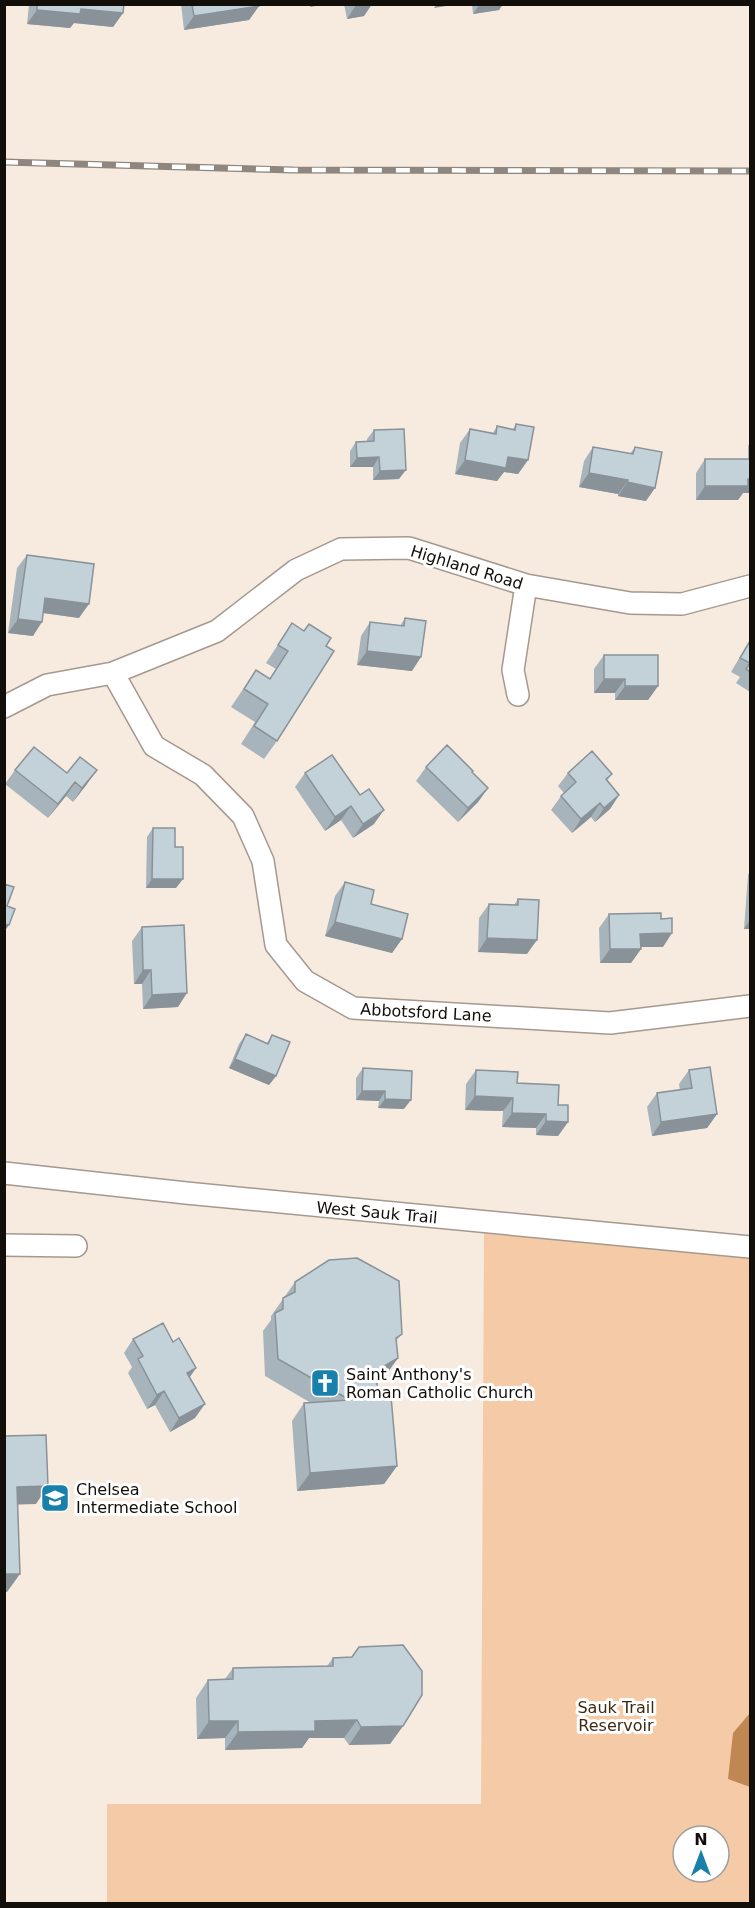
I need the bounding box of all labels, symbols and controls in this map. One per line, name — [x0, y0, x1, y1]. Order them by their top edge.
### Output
street label: Highland Road — [408, 541, 525, 594]
street label: Abbotsford Lane — [360, 1000, 492, 1025]
street label: West Sauk Trail — [316, 1198, 438, 1227]
place label: Saint Anthony's Roman Catholic Church — [346, 1365, 533, 1402]
church icon: Saint Anthony's Roman Catholic Church — [309, 1367, 341, 1399]
place label: Chelsea Intermediate School — [76, 1480, 237, 1517]
school or university icon: Chelsea Intermediate School — [39, 1482, 71, 1514]
park label: Sauk Trail Reservoir — [577, 1698, 655, 1735]
north arrow — [671, 1824, 731, 1884]
text: N — [694, 1830, 708, 1849]

